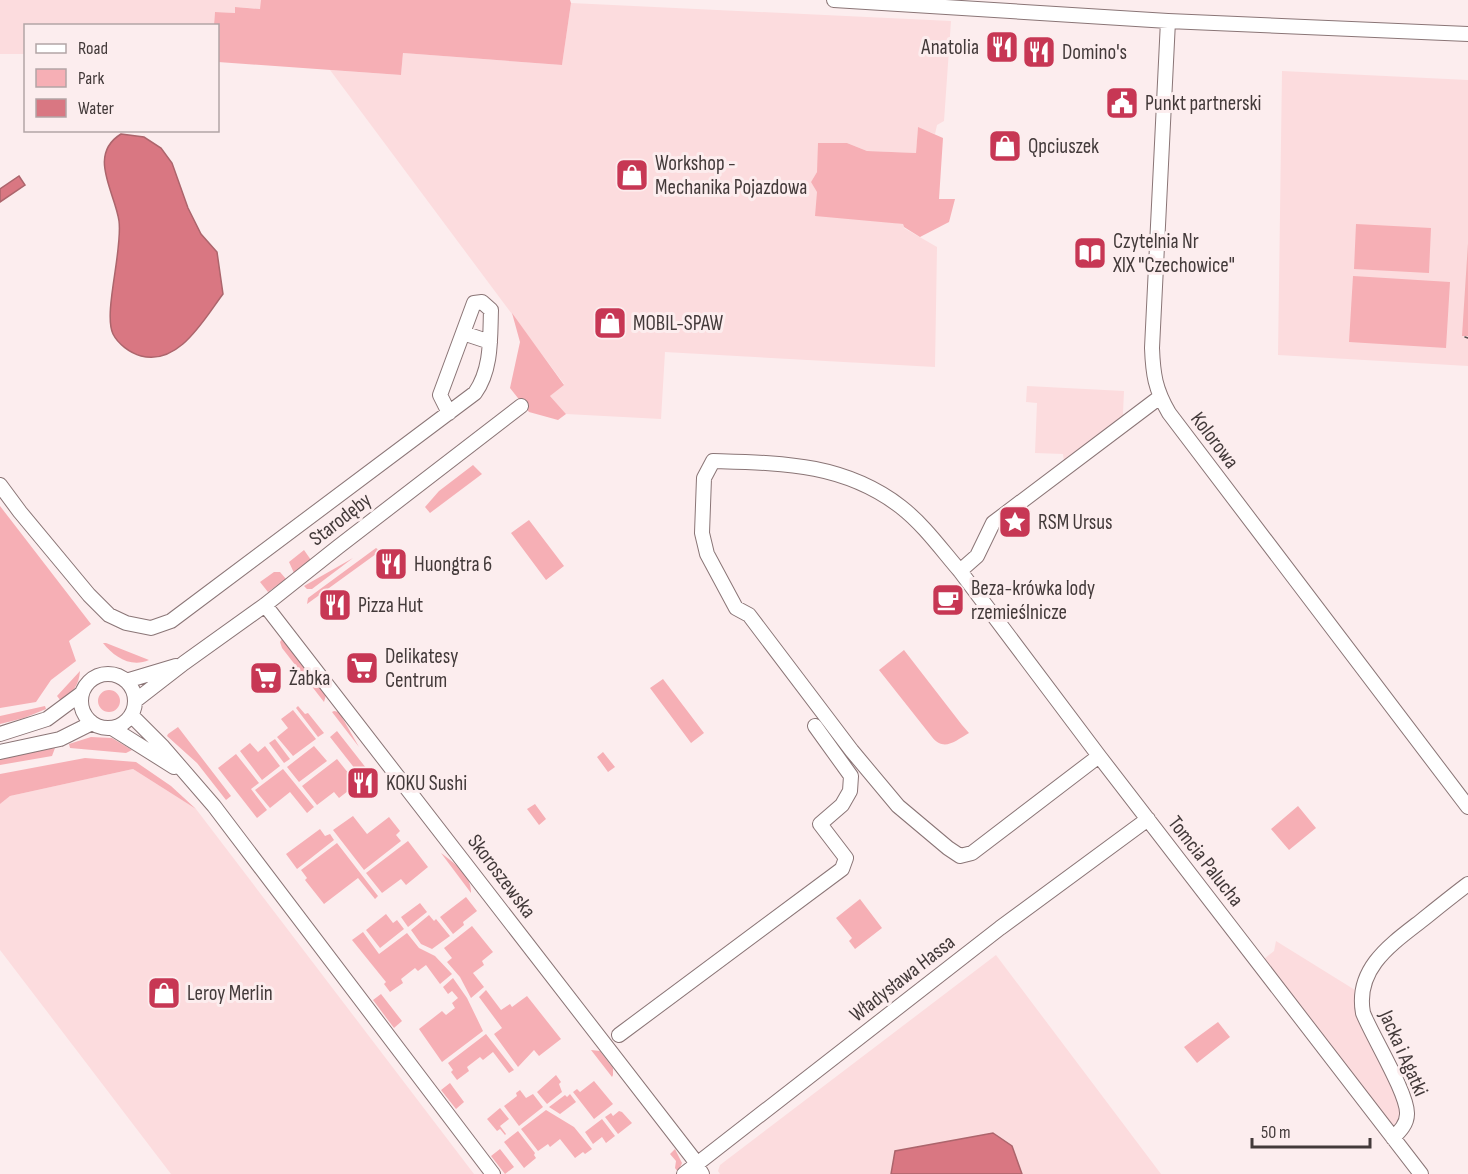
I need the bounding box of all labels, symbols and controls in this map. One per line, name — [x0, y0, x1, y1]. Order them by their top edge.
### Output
legend — [24, 24, 219, 132]
restaurant icon: Anatolia — [984, 29, 1020, 65]
restaurant icon: Domino's — [1021, 34, 1057, 70]
place label: Anatolia — [920, 35, 979, 60]
text: Road — [78, 38, 108, 59]
place label: Domino's — [1062, 40, 1127, 65]
text: Park — [78, 68, 104, 89]
public building icon: Punkt partnerski — [1104, 85, 1140, 121]
place label: Punkt partnerski — [1145, 91, 1261, 116]
text: Water — [78, 98, 114, 119]
shop icon: Qpciuszek — [987, 128, 1023, 164]
place label: Qpciuszek — [1028, 134, 1099, 159]
place label: Workshop - Mechanika Pojazdowa — [655, 151, 807, 200]
shop icon: Workshop - Mechanika Pojazdowa — [614, 157, 650, 193]
place label: Czytelnia Nr XIX "Czechowice" — [1112, 229, 1235, 278]
library icon: Czytelnia Nr XIX "Czechowice" — [1072, 235, 1108, 271]
shop icon: MOBIL-SPAW — [592, 305, 628, 341]
place label: MOBIL-SPAW — [633, 311, 724, 336]
street label: Kolorowa — [1185, 407, 1244, 474]
street label: Starodęby — [304, 487, 376, 551]
place icon: RSM Ursus — [997, 504, 1033, 540]
place label: RSM Ursus — [1038, 510, 1113, 535]
restaurant icon: Huongtra 6 — [373, 546, 409, 582]
place label: Huongtra 6 — [414, 552, 492, 577]
place label: Beza-krówka lody rzemieślnicze — [971, 576, 1095, 625]
cafe icon: Beza-krówka lody rzemieślnicze — [930, 582, 966, 618]
restaurant icon: Pizza Hut — [317, 587, 353, 623]
place label: Pizza Hut — [358, 593, 423, 618]
place label: Delikatesy Centrum — [385, 644, 458, 693]
supermarket icon: Delikatesy Centrum — [344, 650, 380, 686]
supermarket icon: Żabka — [248, 660, 284, 696]
place label: Żabka — [289, 666, 330, 691]
restaurant icon: KOKU Sushi — [345, 765, 381, 801]
place label: KOKU Sushi — [386, 771, 467, 796]
street label: Tomcia Palucha — [1163, 811, 1249, 912]
street label: Skoroszewska — [462, 830, 541, 923]
street label: Władysława Hassa — [845, 930, 960, 1027]
shop icon: Leroy Merlin — [146, 975, 182, 1011]
place label: Leroy Merlin — [187, 981, 273, 1006]
street label: Jacka i Agatki — [1373, 1006, 1434, 1100]
scale bar — [1252, 1111, 1370, 1149]
text: 50 m — [1261, 1122, 1291, 1143]

